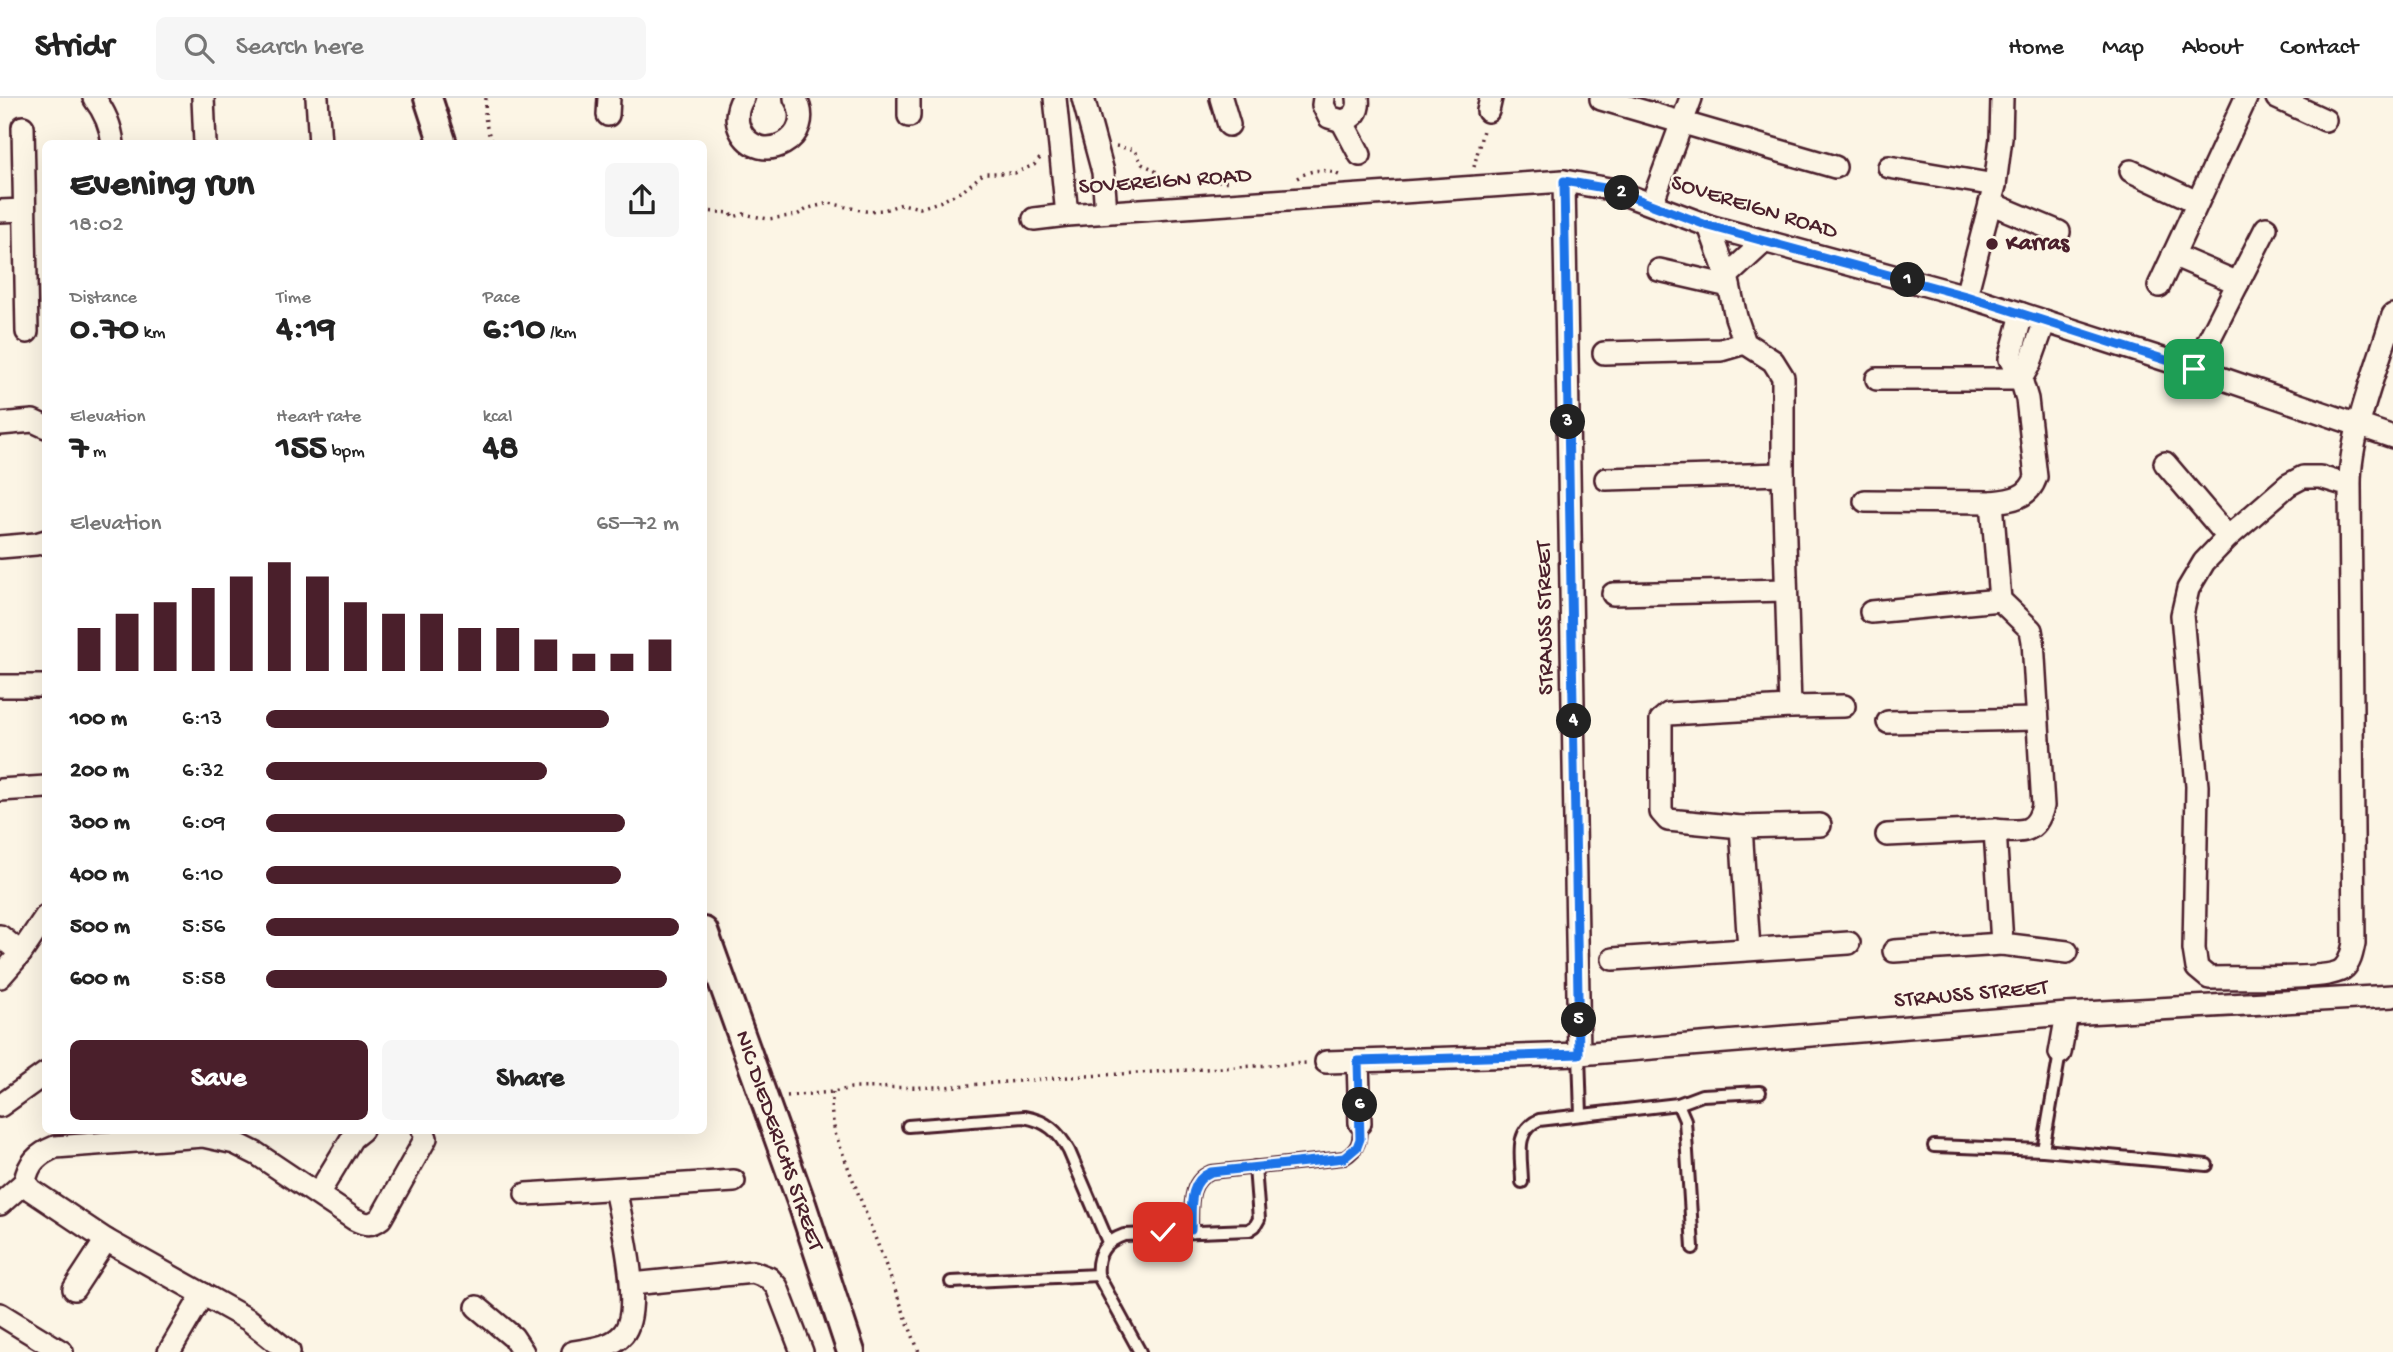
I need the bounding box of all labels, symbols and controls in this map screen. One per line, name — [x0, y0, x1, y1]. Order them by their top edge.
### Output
search box — [156, 17, 646, 80]
text: Stridr — [35, 29, 114, 67]
icon: search — [180, 29, 218, 67]
text: Search here — [236, 33, 364, 64]
text: Home — [2008, 34, 2064, 63]
text: Map — [2102, 34, 2144, 63]
text: About — [2182, 34, 2242, 63]
text: Contact — [2280, 34, 2358, 63]
street label: SOVEREIGN ROAD — [1078, 162, 1253, 202]
button: share — [605, 163, 679, 237]
text: Evening run — [70, 164, 254, 208]
street label: SOVEREIGN ROAD — [1667, 170, 1842, 246]
pin: 2 — [1604, 176, 1640, 210]
text: 2 — [1617, 181, 1626, 204]
text: 18:02 — [70, 212, 123, 239]
place label: Karras — [2005, 231, 2070, 258]
marker: Karras — [1984, 236, 2000, 252]
pin: 1 — [1890, 262, 1926, 298]
text: 1 — [1904, 268, 1911, 291]
text: Distance — [70, 287, 137, 310]
text: Time — [276, 287, 311, 310]
text: Pace — [483, 287, 520, 310]
text: 0.70 — [70, 310, 139, 351]
text: 4:19 — [276, 310, 336, 351]
text: 6:10 — [483, 310, 545, 351]
text: km — [139, 322, 165, 345]
text: /km — [545, 322, 576, 345]
pin — [2164, 339, 2224, 399]
icon: arrive — [2175, 350, 2213, 388]
pin: 3 — [1550, 404, 1586, 440]
text: Elevation — [70, 406, 146, 429]
text: Heart rate — [276, 406, 361, 429]
text: kcal — [483, 406, 512, 429]
text: 3 — [1563, 410, 1572, 433]
text: 7 — [70, 429, 88, 470]
text: 155 — [276, 429, 327, 470]
text: 48 — [483, 429, 518, 470]
text: m — [88, 441, 106, 464]
text: bpm — [327, 441, 365, 464]
text: Elevation — [70, 511, 161, 538]
text: 65–72 m — [596, 511, 679, 538]
street label: STRAUSS STREET — [1531, 539, 1561, 695]
pin: 4 — [1556, 704, 1592, 738]
text: 100 m — [70, 706, 127, 733]
text: 6:13 — [182, 706, 222, 733]
text: 4 — [1569, 709, 1578, 732]
text: 200 m — [70, 758, 129, 785]
text: 6:32 — [182, 758, 224, 785]
text: 300 m — [70, 810, 130, 837]
text: 6:09 — [182, 810, 225, 837]
text: 400 m — [70, 862, 129, 889]
text: 6:10 — [182, 862, 223, 889]
text: 500 m — [70, 914, 130, 941]
text: 5:56 — [182, 914, 225, 941]
text: 600 m — [70, 966, 130, 993]
text: 5:58 — [182, 966, 226, 993]
street label: STRAUSS STREET — [1893, 975, 2050, 1015]
pin: 5 — [1562, 1002, 1596, 1038]
text: 5 — [1574, 1008, 1584, 1031]
street label: NIC DIEDERICHS STREET — [728, 1027, 829, 1256]
button: Save — [70, 1040, 368, 1120]
button: Share — [382, 1040, 679, 1120]
pin: 6 — [1342, 1088, 1378, 1122]
text: 6 — [1355, 1093, 1364, 1116]
pin — [1133, 1202, 1193, 1262]
icon: check — [1144, 1213, 1182, 1251]

